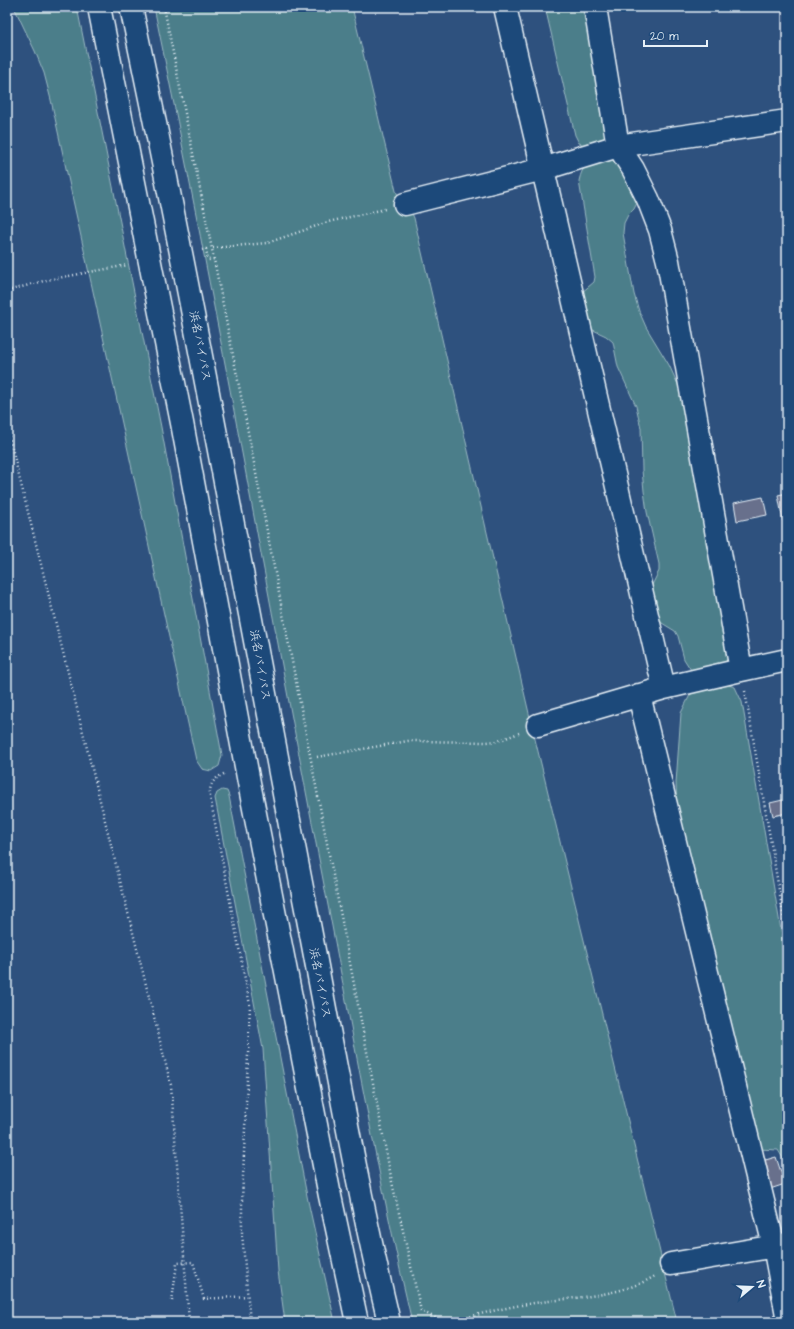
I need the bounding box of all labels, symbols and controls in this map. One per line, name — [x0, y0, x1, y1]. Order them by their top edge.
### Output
scale bar — [644, 22, 707, 48]
text: 20 m — [650, 28, 679, 45]
street label: 浜名バイパス — [185, 309, 215, 383]
street label: 浜名バイパス — [245, 628, 275, 702]
street label: 浜名バイパス — [305, 946, 335, 1020]
north arrow — [732, 1267, 772, 1307]
text: N — [753, 1278, 769, 1290]

